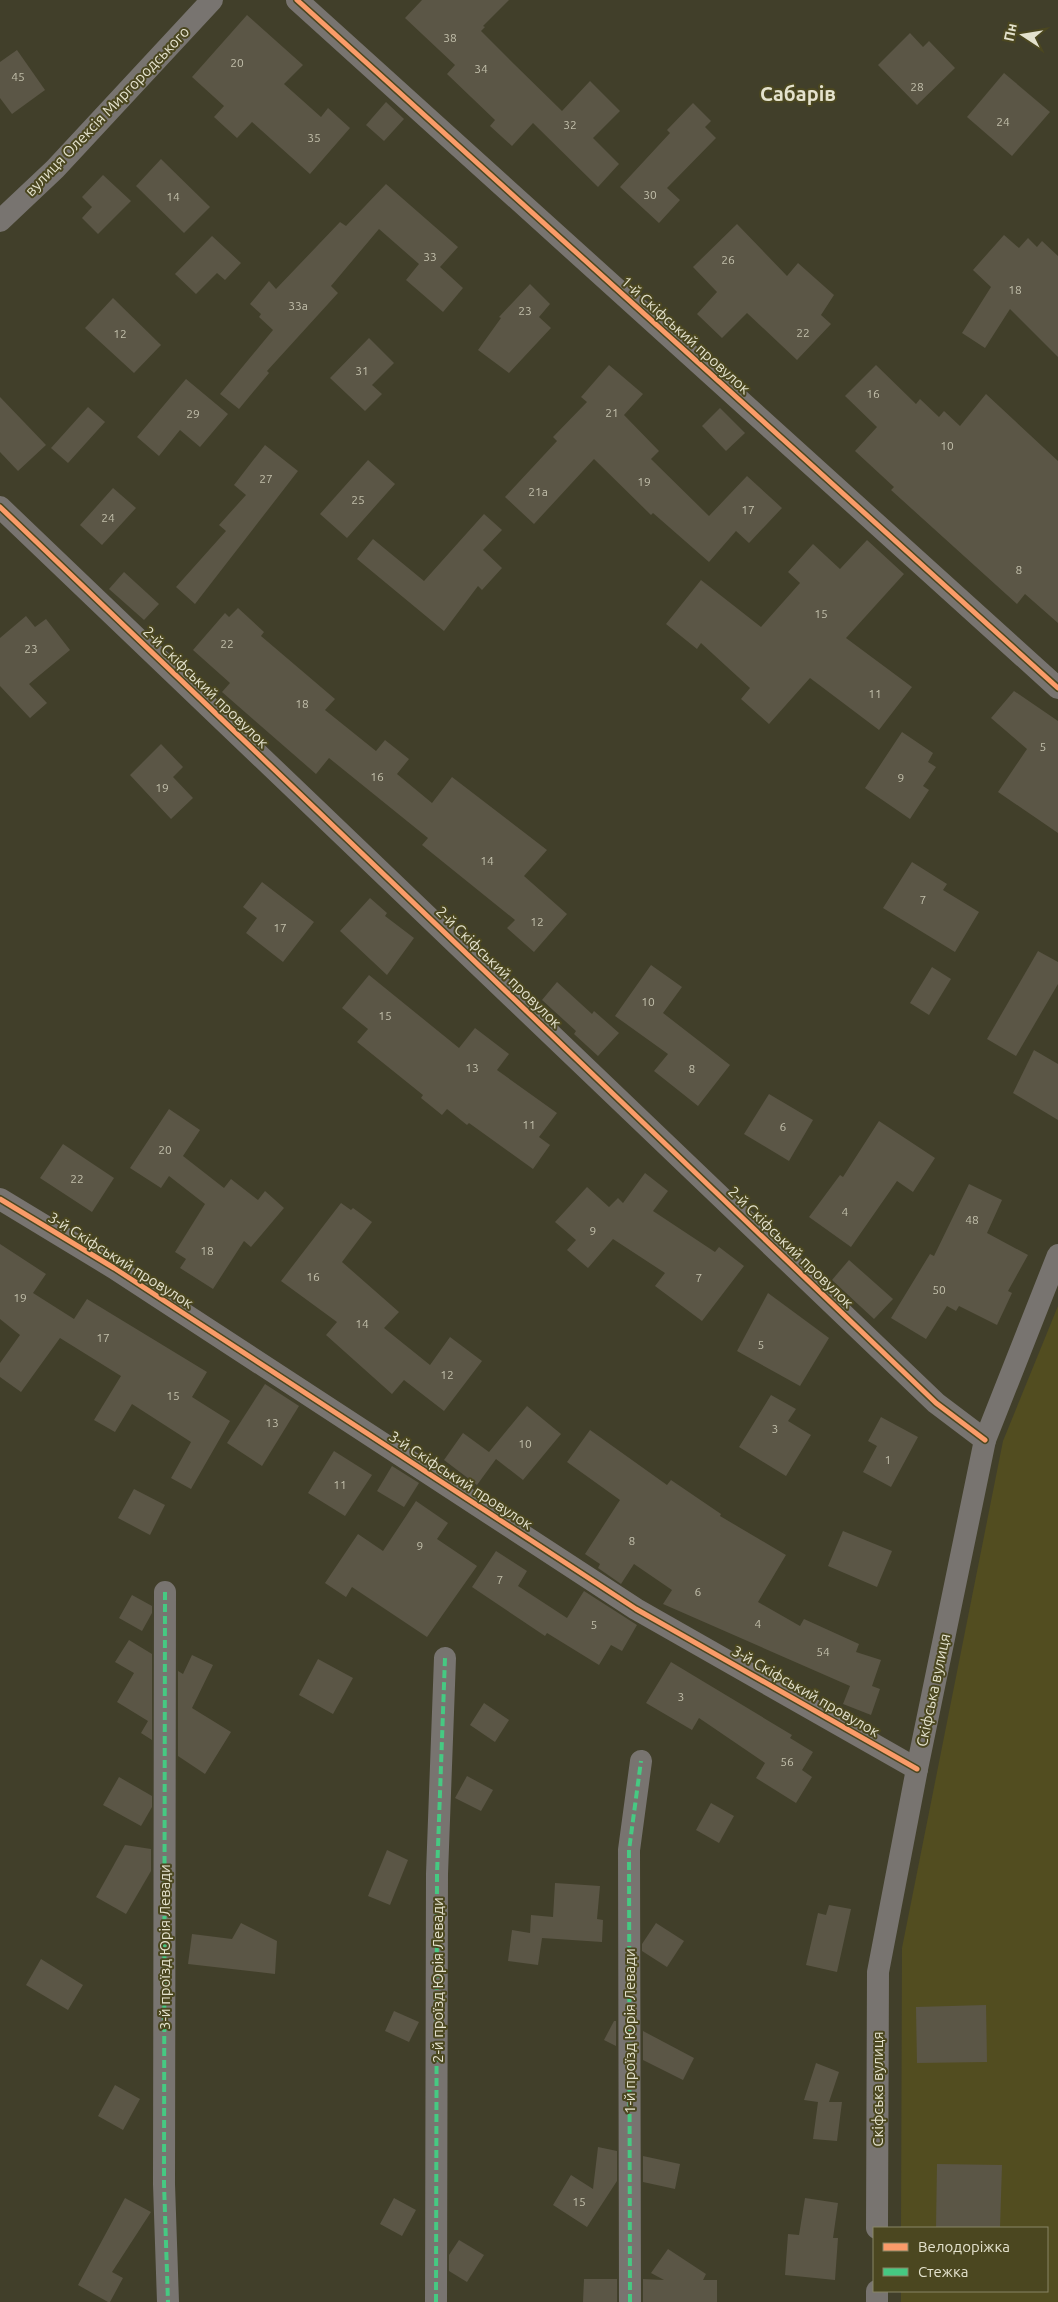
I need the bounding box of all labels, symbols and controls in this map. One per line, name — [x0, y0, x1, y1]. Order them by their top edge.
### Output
north arrow — [998, 10, 1048, 60]
text: Пн — [1001, 22, 1020, 43]
street label: вулиця Олексія Миргородського — [21, 23, 193, 199]
house number: 38 — [443, 31, 457, 44]
house number: 20 — [230, 56, 244, 69]
house number: 34 — [474, 62, 488, 75]
house number: 45 — [11, 70, 25, 83]
house number: 28 — [910, 80, 924, 93]
district label: Сабарів — [760, 82, 836, 105]
house number: 24 — [996, 115, 1010, 128]
house number: 32 — [563, 118, 577, 131]
house number: 35 — [307, 131, 321, 144]
house number: 30 — [643, 188, 657, 201]
house number: 14 — [166, 190, 180, 203]
house number: 33 — [423, 250, 437, 263]
house number: 26 — [721, 253, 735, 266]
street label: 1-й Скіфський провулок — [618, 273, 754, 398]
house number: 18 — [1008, 283, 1022, 296]
house number: 33а — [288, 299, 308, 312]
house number: 23 — [518, 304, 532, 317]
house number: 22 — [796, 326, 810, 339]
house number: 12 — [113, 327, 127, 340]
house number: 31 — [355, 364, 369, 377]
house number: 16 — [866, 387, 880, 400]
house number: 21 — [605, 406, 619, 419]
house number: 29 — [186, 407, 200, 420]
house number: 10 — [940, 439, 954, 452]
house number: 27 — [259, 472, 273, 485]
house number: 19 — [637, 475, 651, 488]
house number: 21а — [528, 485, 548, 498]
house number: 25 — [351, 493, 365, 506]
house number: 17 — [741, 503, 755, 516]
house number: 24 — [101, 511, 115, 524]
house number: 8 — [1016, 563, 1023, 576]
house number: 15 — [814, 607, 828, 620]
street label: 2-й Скіфський провулок — [140, 623, 272, 751]
house number: 22 — [220, 637, 234, 650]
house number: 23 — [24, 642, 38, 655]
house number: 11 — [868, 687, 882, 700]
house number: 18 — [295, 697, 309, 710]
house number: 5 — [1040, 740, 1046, 753]
house number: 16 — [370, 770, 384, 783]
house number: 9 — [898, 771, 904, 784]
house number: 19 — [155, 781, 169, 794]
house number: 14 — [480, 854, 494, 867]
house number: 7 — [920, 893, 926, 906]
street label: 2-й Скіфський провулок — [433, 903, 565, 1031]
house number: 12 — [530, 915, 544, 928]
house number: 17 — [273, 921, 287, 934]
house number: 10 — [641, 995, 655, 1008]
house number: 15 — [378, 1009, 392, 1022]
house number: 13 — [465, 1061, 479, 1074]
house number: 8 — [689, 1062, 696, 1075]
house number: 11 — [522, 1118, 536, 1131]
house number: 6 — [780, 1120, 787, 1133]
house number: 20 — [158, 1143, 172, 1156]
house number: 22 — [70, 1172, 84, 1185]
street label: 2-й Скіфський провулок — [725, 1183, 857, 1311]
house number: 4 — [842, 1205, 849, 1218]
street label: 3-й Скіфський провулок — [45, 1208, 197, 1312]
house number: 48 — [965, 1213, 979, 1226]
house number: 9 — [590, 1224, 596, 1237]
house number: 18 — [200, 1244, 214, 1257]
house number: 16 — [306, 1270, 320, 1283]
house number: 7 — [696, 1271, 702, 1284]
house number: 50 — [932, 1283, 946, 1296]
house number: 19 — [13, 1291, 27, 1304]
house number: 14 — [355, 1317, 369, 1330]
house number: 17 — [96, 1331, 110, 1344]
house number: 5 — [758, 1338, 764, 1351]
house number: 12 — [440, 1368, 454, 1381]
house number: 15 — [166, 1389, 180, 1402]
house number: 13 — [265, 1416, 279, 1429]
house number: 3 — [772, 1422, 778, 1435]
street label: 3-й Скіфський провулок — [386, 1427, 536, 1533]
house number: 10 — [518, 1437, 532, 1450]
house number: 1 — [885, 1453, 891, 1466]
house number: 11 — [333, 1478, 347, 1491]
house number: 8 — [629, 1534, 636, 1547]
house number: 9 — [417, 1539, 423, 1552]
house number: 7 — [497, 1573, 503, 1586]
house number: 6 — [695, 1585, 702, 1598]
house number: 4 — [755, 1617, 762, 1630]
house number: 5 — [591, 1618, 597, 1631]
street label: Скіфська вулиця — [913, 1632, 953, 1748]
street label: 3-й Скіфський провулок — [729, 1642, 883, 1740]
house number: 54 — [816, 1645, 830, 1658]
house number: 3 — [678, 1690, 684, 1703]
house number: 56 — [780, 1755, 794, 1768]
street label: 3-й проїзд Юрія Левади — [156, 1864, 173, 2030]
street label: 2-й проїзд Юрія Левади — [429, 1897, 446, 2063]
street label: 1-й проїзд Юрія Левади — [621, 1948, 638, 2114]
street label: Скіфська вулиця — [869, 2031, 886, 2147]
house number: 15 — [572, 2195, 586, 2208]
legend — [873, 2227, 1048, 2292]
text: Велодоріжка — [918, 2238, 1010, 2255]
text: Стежка — [918, 2263, 968, 2280]

